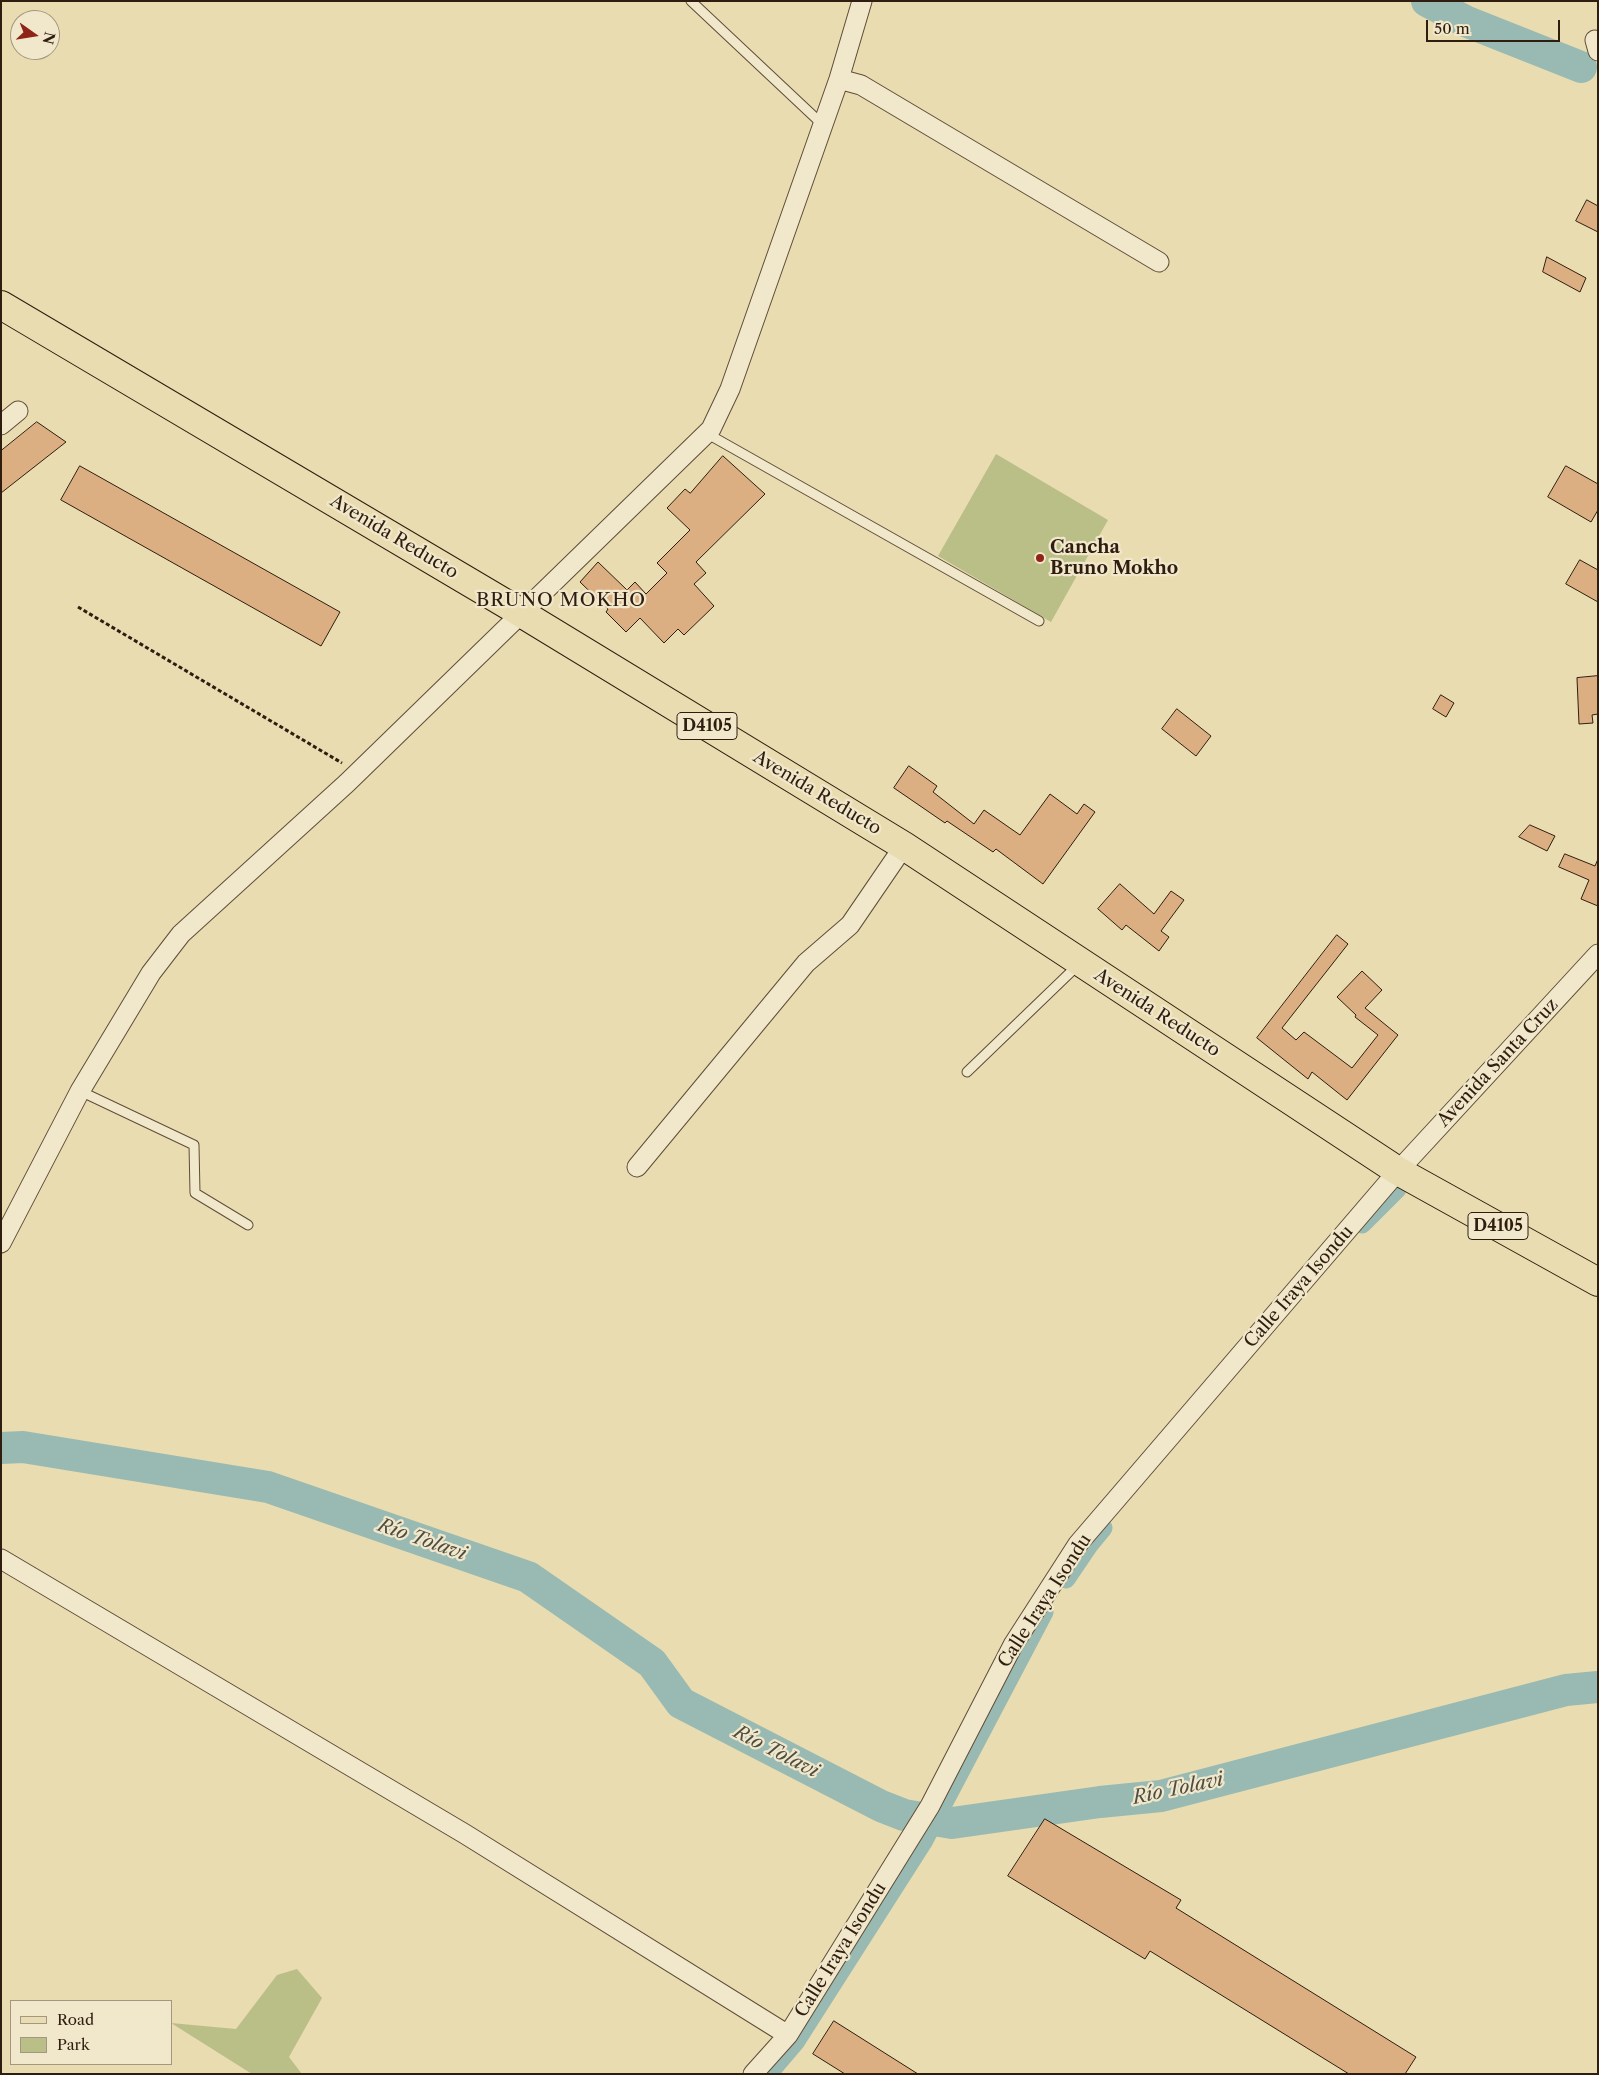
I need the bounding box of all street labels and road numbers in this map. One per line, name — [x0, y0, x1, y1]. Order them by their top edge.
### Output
street label: Avenida Reducto — [326, 490, 462, 584]
road number: D4105 — [677, 712, 737, 739]
street label: Avenida Reducto — [749, 746, 885, 840]
street label: Avenida Reducto — [1090, 964, 1224, 1062]
street label: Avenida Santa Cruz — [1433, 994, 1563, 1132]
road number: D4105 — [1468, 1212, 1528, 1240]
street label: Calle Iraya Isondu — [1240, 1221, 1358, 1353]
street label: Calle Iraya Isondu — [994, 1530, 1096, 1672]
street label: Calle Iraya Isondu — [791, 1879, 891, 2021]

